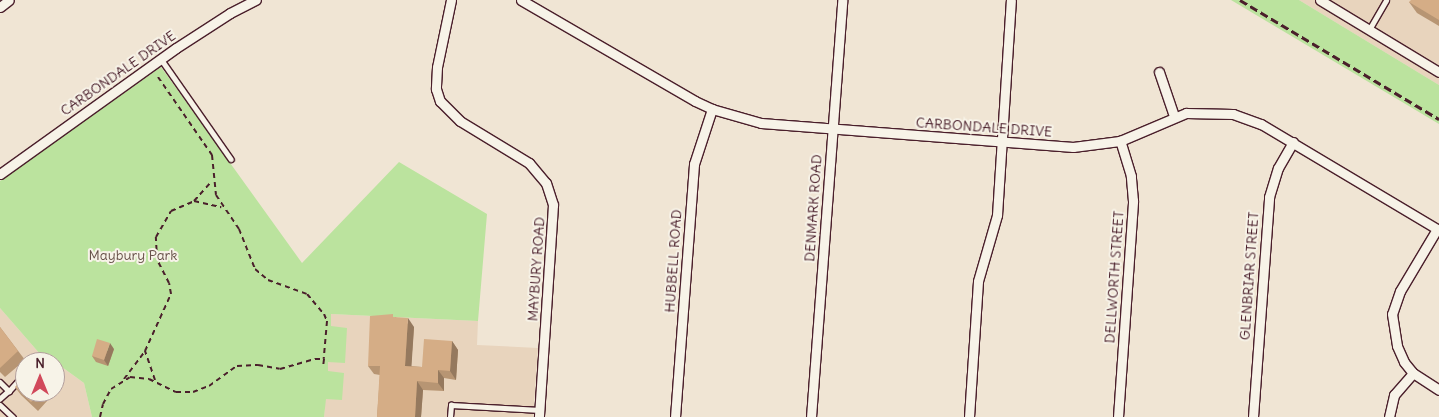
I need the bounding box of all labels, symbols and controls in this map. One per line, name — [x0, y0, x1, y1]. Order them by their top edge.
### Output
street label: CARBONDALE DRIVE — [57, 27, 179, 119]
street label: CARBONDALE DRIVE — [915, 114, 1053, 140]
street label: DENMARK ROAD — [801, 154, 825, 262]
street label: HUBBELL ROAD — [661, 209, 685, 313]
street label: DELLWORTH STREET — [1101, 210, 1127, 344]
street label: GLENBRIAR STREET — [1236, 211, 1262, 341]
street label: MAYBURY ROAD — [524, 216, 548, 322]
park label: Maybury Park — [89, 247, 177, 263]
north arrow — [15, 352, 65, 402]
text: N — [35, 354, 45, 372]

